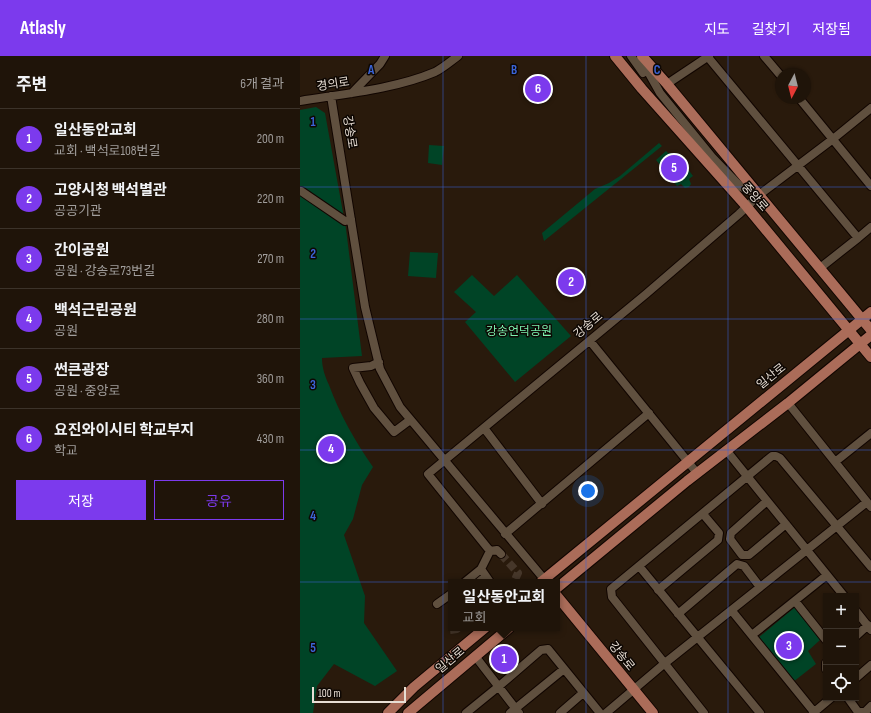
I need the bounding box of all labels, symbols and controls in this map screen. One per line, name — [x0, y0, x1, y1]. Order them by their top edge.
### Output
text: Atlasly — [20, 17, 66, 40]
text: 지도 — [704, 21, 730, 38]
text: 길찾기 — [752, 21, 790, 38]
text: 저장됨 — [812, 21, 851, 38]
text: A — [367, 62, 375, 78]
text: B — [511, 62, 517, 78]
text: C — [654, 62, 661, 78]
north arrow — [775, 68, 811, 104]
street label: 경의로 — [316, 74, 351, 94]
pin: 6 — [525, 74, 551, 104]
text: 주변 — [16, 75, 47, 95]
text: 6개 결과 — [240, 76, 284, 92]
text: 1 — [310, 114, 316, 130]
street label: 강송로 — [340, 115, 360, 150]
text: 일산동안교회 — [54, 121, 137, 140]
text: 1 — [26, 131, 32, 147]
text: 200 m — [257, 131, 284, 147]
text: 교회 · 백석로108번길 — [54, 143, 160, 159]
pin: 5 — [661, 153, 687, 183]
street label: 중앙로 — [738, 180, 771, 215]
text: 고양시청 백석별관 — [54, 181, 167, 200]
text: 2 — [26, 191, 32, 207]
text: 220 m — [257, 191, 284, 207]
text: 공공기관 — [54, 203, 102, 219]
text: 간이공원 — [54, 241, 109, 260]
text: 2 — [310, 246, 316, 262]
text: 3 — [26, 251, 32, 267]
text: 270 m — [257, 251, 284, 267]
text: 공원 · 강송로73번길 — [54, 263, 155, 279]
pin: 2 — [558, 267, 584, 297]
text: 백석근린공원 — [54, 301, 137, 320]
street label: 강송로 — [571, 309, 606, 342]
text: 4 — [26, 311, 32, 327]
text: 280 m — [257, 311, 284, 327]
text: 공원 — [54, 323, 78, 339]
park label: 강송언덕공원 — [486, 324, 552, 339]
street label: 일산로 — [754, 360, 789, 393]
text: 썬큰광장 — [54, 361, 109, 380]
text: 5 — [26, 371, 32, 387]
text: 360 m — [257, 371, 284, 387]
text: 3 — [310, 377, 316, 393]
text: 공원 · 중앙로 — [54, 383, 121, 399]
text: 요진와이시티 학교부지 — [54, 421, 194, 440]
text: 6 — [26, 431, 32, 447]
text: 430 m — [257, 431, 284, 447]
pin: 4 — [318, 434, 344, 464]
text: 학교 — [54, 443, 78, 459]
button: 저장 — [16, 480, 146, 520]
button: 공유 — [154, 480, 284, 520]
your location — [578, 481, 598, 501]
text: 4 — [310, 508, 316, 524]
popup — [448, 579, 560, 631]
text: 일산동안교회 — [463, 588, 545, 607]
map controls — [823, 593, 859, 701]
button: + — [823, 593, 859, 629]
text: 교회 — [463, 610, 487, 626]
button: − — [823, 629, 859, 665]
pin: 3 — [776, 631, 802, 661]
street label: 강송로 — [605, 639, 638, 674]
text: 5 — [310, 640, 316, 656]
street label: 일산로 — [433, 644, 468, 677]
pin: 1 — [491, 644, 517, 674]
button: locate — [823, 665, 859, 701]
scale bar — [312, 685, 406, 704]
text: 100 m — [318, 687, 340, 700]

